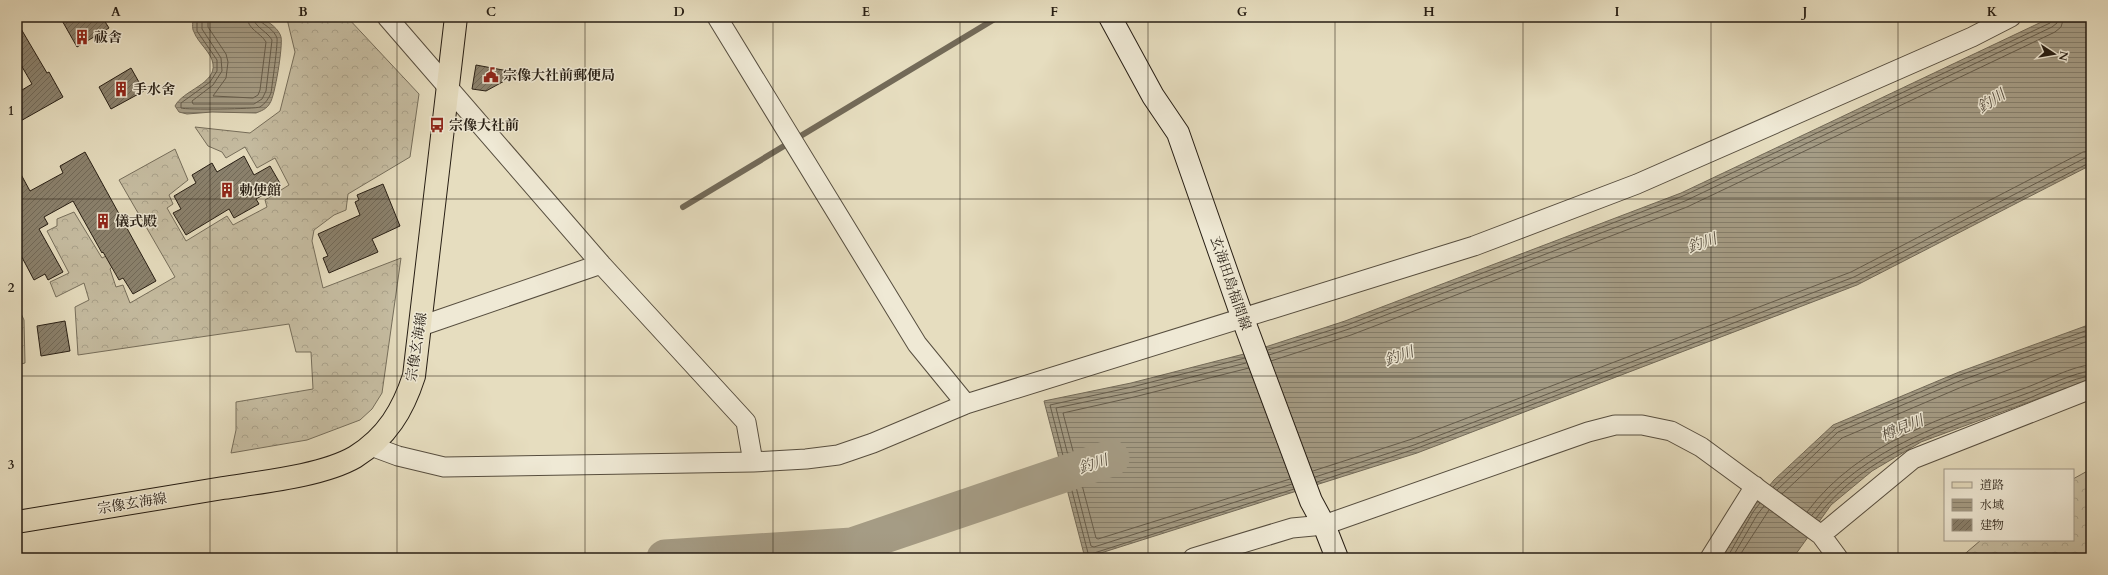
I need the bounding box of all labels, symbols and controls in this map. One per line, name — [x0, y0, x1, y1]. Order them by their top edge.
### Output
text: A — [111, 3, 121, 21]
text: B — [298, 3, 308, 21]
text: C — [486, 3, 496, 21]
text: D — [673, 3, 685, 21]
text: E — [862, 3, 870, 21]
text: F — [1050, 3, 1058, 21]
text: G — [1237, 3, 1248, 21]
text: H — [1423, 3, 1435, 21]
text: I — [1614, 3, 1620, 21]
text: J — [1801, 3, 1808, 21]
text: K — [1987, 3, 1998, 21]
building icon: 祓舎 — [73, 28, 91, 46]
place label: 祓舎 — [94, 28, 122, 47]
north arrow — [2034, 34, 2074, 74]
text: N — [2055, 50, 2072, 63]
public building icon: 宗像大社前郵便局 — [482, 66, 500, 84]
place label: 宗像大社前郵便局 — [503, 66, 615, 85]
building icon: 手水舍 — [112, 80, 130, 98]
place label: 手水舍 — [133, 80, 176, 99]
water label: 釣川 — [1973, 83, 2011, 118]
text: 1 — [8, 102, 14, 120]
bus stop icon: 宗像大社前 — [428, 116, 446, 134]
place label: 宗像大社前 — [449, 116, 519, 135]
building icon: 勅使館 — [218, 181, 236, 199]
place label: 勅使館 — [239, 181, 281, 200]
building icon: 儀式殿 — [94, 212, 112, 230]
place label: 儀式殿 — [115, 212, 157, 231]
water label: 釣川 — [1684, 228, 1721, 258]
street label: 玄海田島福間線 — [1206, 234, 1255, 333]
text: 2 — [8, 279, 15, 297]
street label: 宗像玄海線 — [402, 311, 431, 383]
water label: 釣川 — [1381, 341, 1418, 371]
water label: 樽見川 — [1877, 410, 1928, 446]
water label: 釣川 — [1076, 449, 1112, 478]
text: 3 — [8, 456, 15, 474]
legend — [1944, 469, 2074, 541]
text: 道路 — [1980, 477, 2004, 493]
street label: 宗像玄海線 — [96, 489, 168, 518]
text: 水域 — [1980, 497, 2004, 513]
text: 建物 — [1980, 517, 2004, 533]

